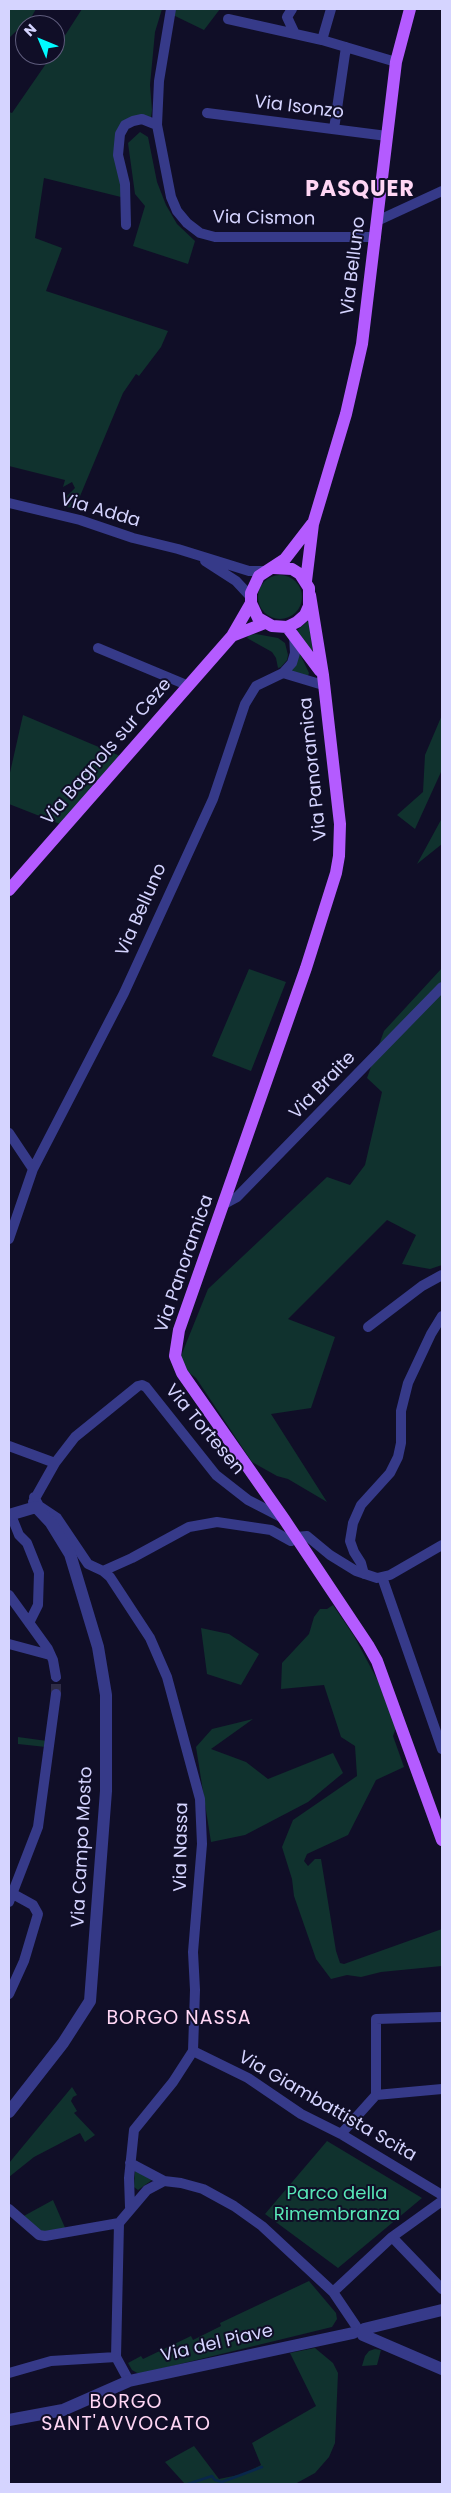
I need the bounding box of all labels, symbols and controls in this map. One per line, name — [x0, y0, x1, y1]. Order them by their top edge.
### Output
north arrow — [15, 15, 65, 65]
text: N — [19, 19, 41, 41]
street label: Via Isonzo — [253, 92, 345, 124]
district label: PASQUER — [304, 177, 416, 203]
street label: Via Cismon — [212, 207, 316, 231]
street label: Via Belluno — [337, 215, 371, 317]
street label: Via Adda — [58, 489, 142, 533]
street label: Via Bagnols sur Ceze — [37, 674, 177, 830]
street label: Via Panoramica — [296, 696, 332, 842]
street label: Via Belluno — [112, 860, 172, 960]
street label: Via Braite — [285, 1048, 361, 1124]
street label: Via Panoramica — [151, 1192, 219, 1336]
street label: Via Tortesen — [160, 1380, 248, 1480]
street label: Via Campo Mosto — [68, 1766, 98, 1928]
street label: Via Nassa — [170, 1802, 194, 1892]
district label: BORGO NASSA — [105, 2008, 253, 2030]
street label: Via Giambattista Scita — [234, 2047, 420, 2167]
park label: Parco della Rimembranza — [274, 2183, 400, 2226]
street label: Via del Piave — [159, 2321, 275, 2367]
district label: BORGO SANT'AVVOCATO — [40, 2392, 212, 2436]

